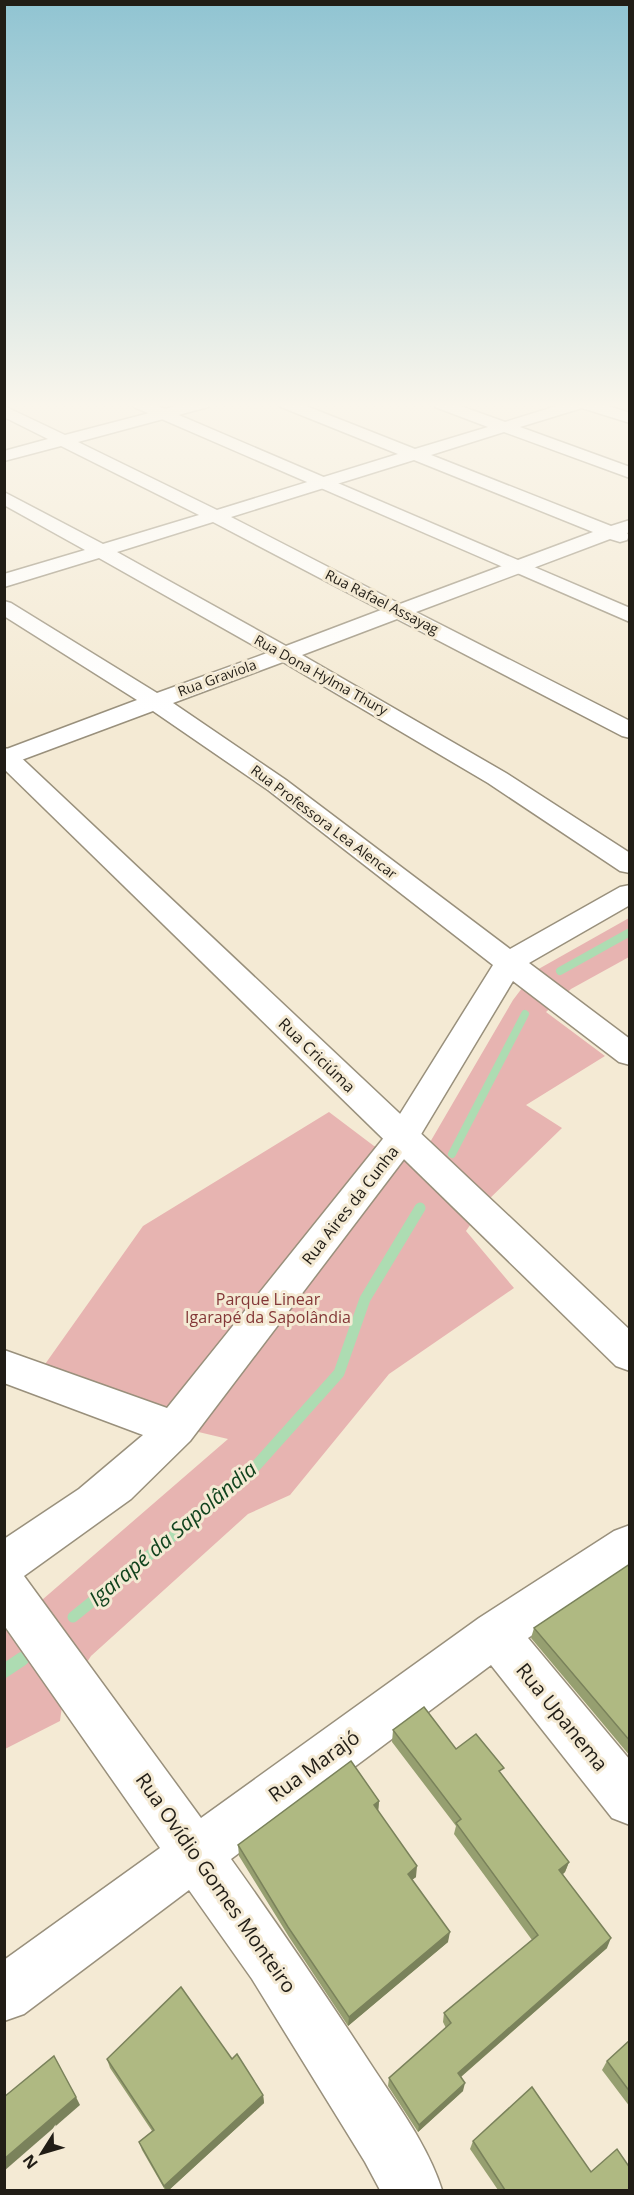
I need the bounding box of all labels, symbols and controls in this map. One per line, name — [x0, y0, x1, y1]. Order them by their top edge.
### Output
street label: Rua Rafael Assayag — [322, 565, 443, 639]
street label: Rua Dona Hylma Thury — [251, 630, 392, 720]
street label: Rua Graviola — [175, 654, 259, 701]
street label: Rua Professora Lea Alencar — [247, 760, 401, 883]
street label: Rua Criciúma — [274, 1013, 360, 1097]
street label: Rua Aires da Cunha — [297, 1141, 403, 1269]
park label: Parque Linear Igarapé da Sapolândia — [185, 1288, 351, 1328]
water label: Igarapé da Sapolândia — [82, 1455, 262, 1612]
street label: Rua Upanema — [510, 1657, 614, 1776]
street label: Rua Marajó — [263, 1723, 365, 1808]
street label: Rua Ovídio Gomes Monteiro — [130, 1767, 303, 1998]
north arrow — [12, 2123, 72, 2183]
text: N — [17, 2150, 43, 2174]

